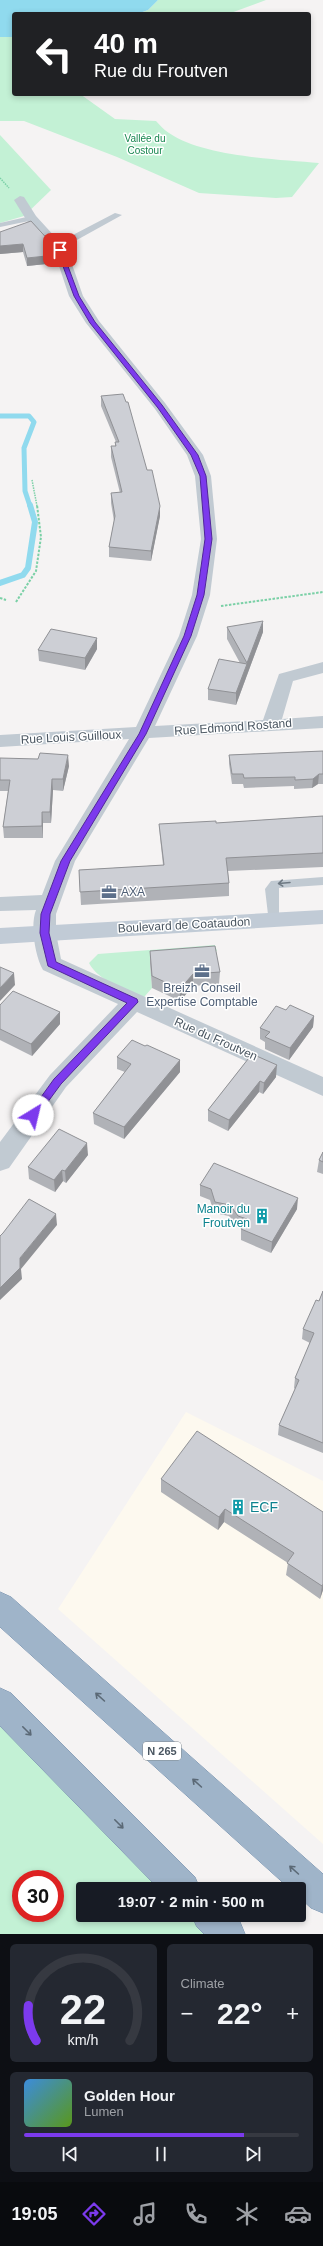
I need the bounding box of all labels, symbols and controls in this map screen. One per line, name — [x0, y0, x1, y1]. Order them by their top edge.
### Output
icon: left — [28, 28, 80, 80]
text: 40 m — [94, 28, 158, 59]
text: Rue du Froutven — [94, 61, 228, 81]
park label: Vallée du Costour — [125, 133, 165, 156]
pin — [43, 233, 77, 267]
icon: arrive — [49, 239, 71, 261]
street label: Rue Edmond Rostand — [174, 716, 292, 738]
street label: Rue Louis Guilloux — [20, 727, 122, 747]
one-way arrow — [278, 880, 291, 887]
office icon: AXA — [100, 883, 118, 901]
place label: AXA — [121, 885, 145, 899]
street label: Boulevard de Coataudon — [117, 915, 251, 935]
office icon: Breizh Conseil Expertise Comptable — [193, 962, 211, 980]
place label: Breizh Conseil Expertise Comptable — [146, 981, 258, 1009]
street label: Rue du Froutven — [172, 1014, 260, 1064]
position arrow — [12, 1094, 54, 1136]
place label: Manoir du Froutven — [197, 1202, 250, 1230]
building icon: Manoir du Froutven — [253, 1207, 271, 1225]
building icon: ECF — [229, 1498, 247, 1516]
place label: ECF — [250, 1499, 278, 1515]
one-way arrow — [95, 1692, 105, 1701]
one-way arrow — [22, 1726, 32, 1736]
road number: N 265 — [143, 1742, 181, 1760]
one-way arrow — [192, 1779, 202, 1788]
one-way arrow — [114, 1819, 124, 1829]
one-way arrow — [289, 1865, 299, 1875]
speed limit sign: 30 — [12, 1870, 64, 1922]
text: 19:07 · 2 min · 500 m — [118, 1893, 264, 1910]
text: Climate — [181, 1976, 225, 1991]
text: 22 — [60, 1986, 106, 2033]
text: 22° — [217, 1997, 262, 2030]
text: − — [181, 2001, 193, 2026]
text: + — [286, 2001, 299, 2026]
text: km/h — [68, 2032, 99, 2048]
text: Golden Hour — [84, 2087, 175, 2104]
text: Lumen — [84, 2104, 124, 2119]
icon: previous — [59, 2143, 81, 2165]
icon: pause — [150, 2143, 172, 2165]
icon: next — [242, 2143, 264, 2165]
icon: directions — [80, 2200, 108, 2228]
icon: music — [131, 2200, 159, 2228]
icon: phone — [182, 2200, 210, 2228]
icon: climate — [233, 2200, 261, 2228]
icon: car — [284, 2200, 312, 2228]
text: 19:05 — [11, 2204, 57, 2224]

